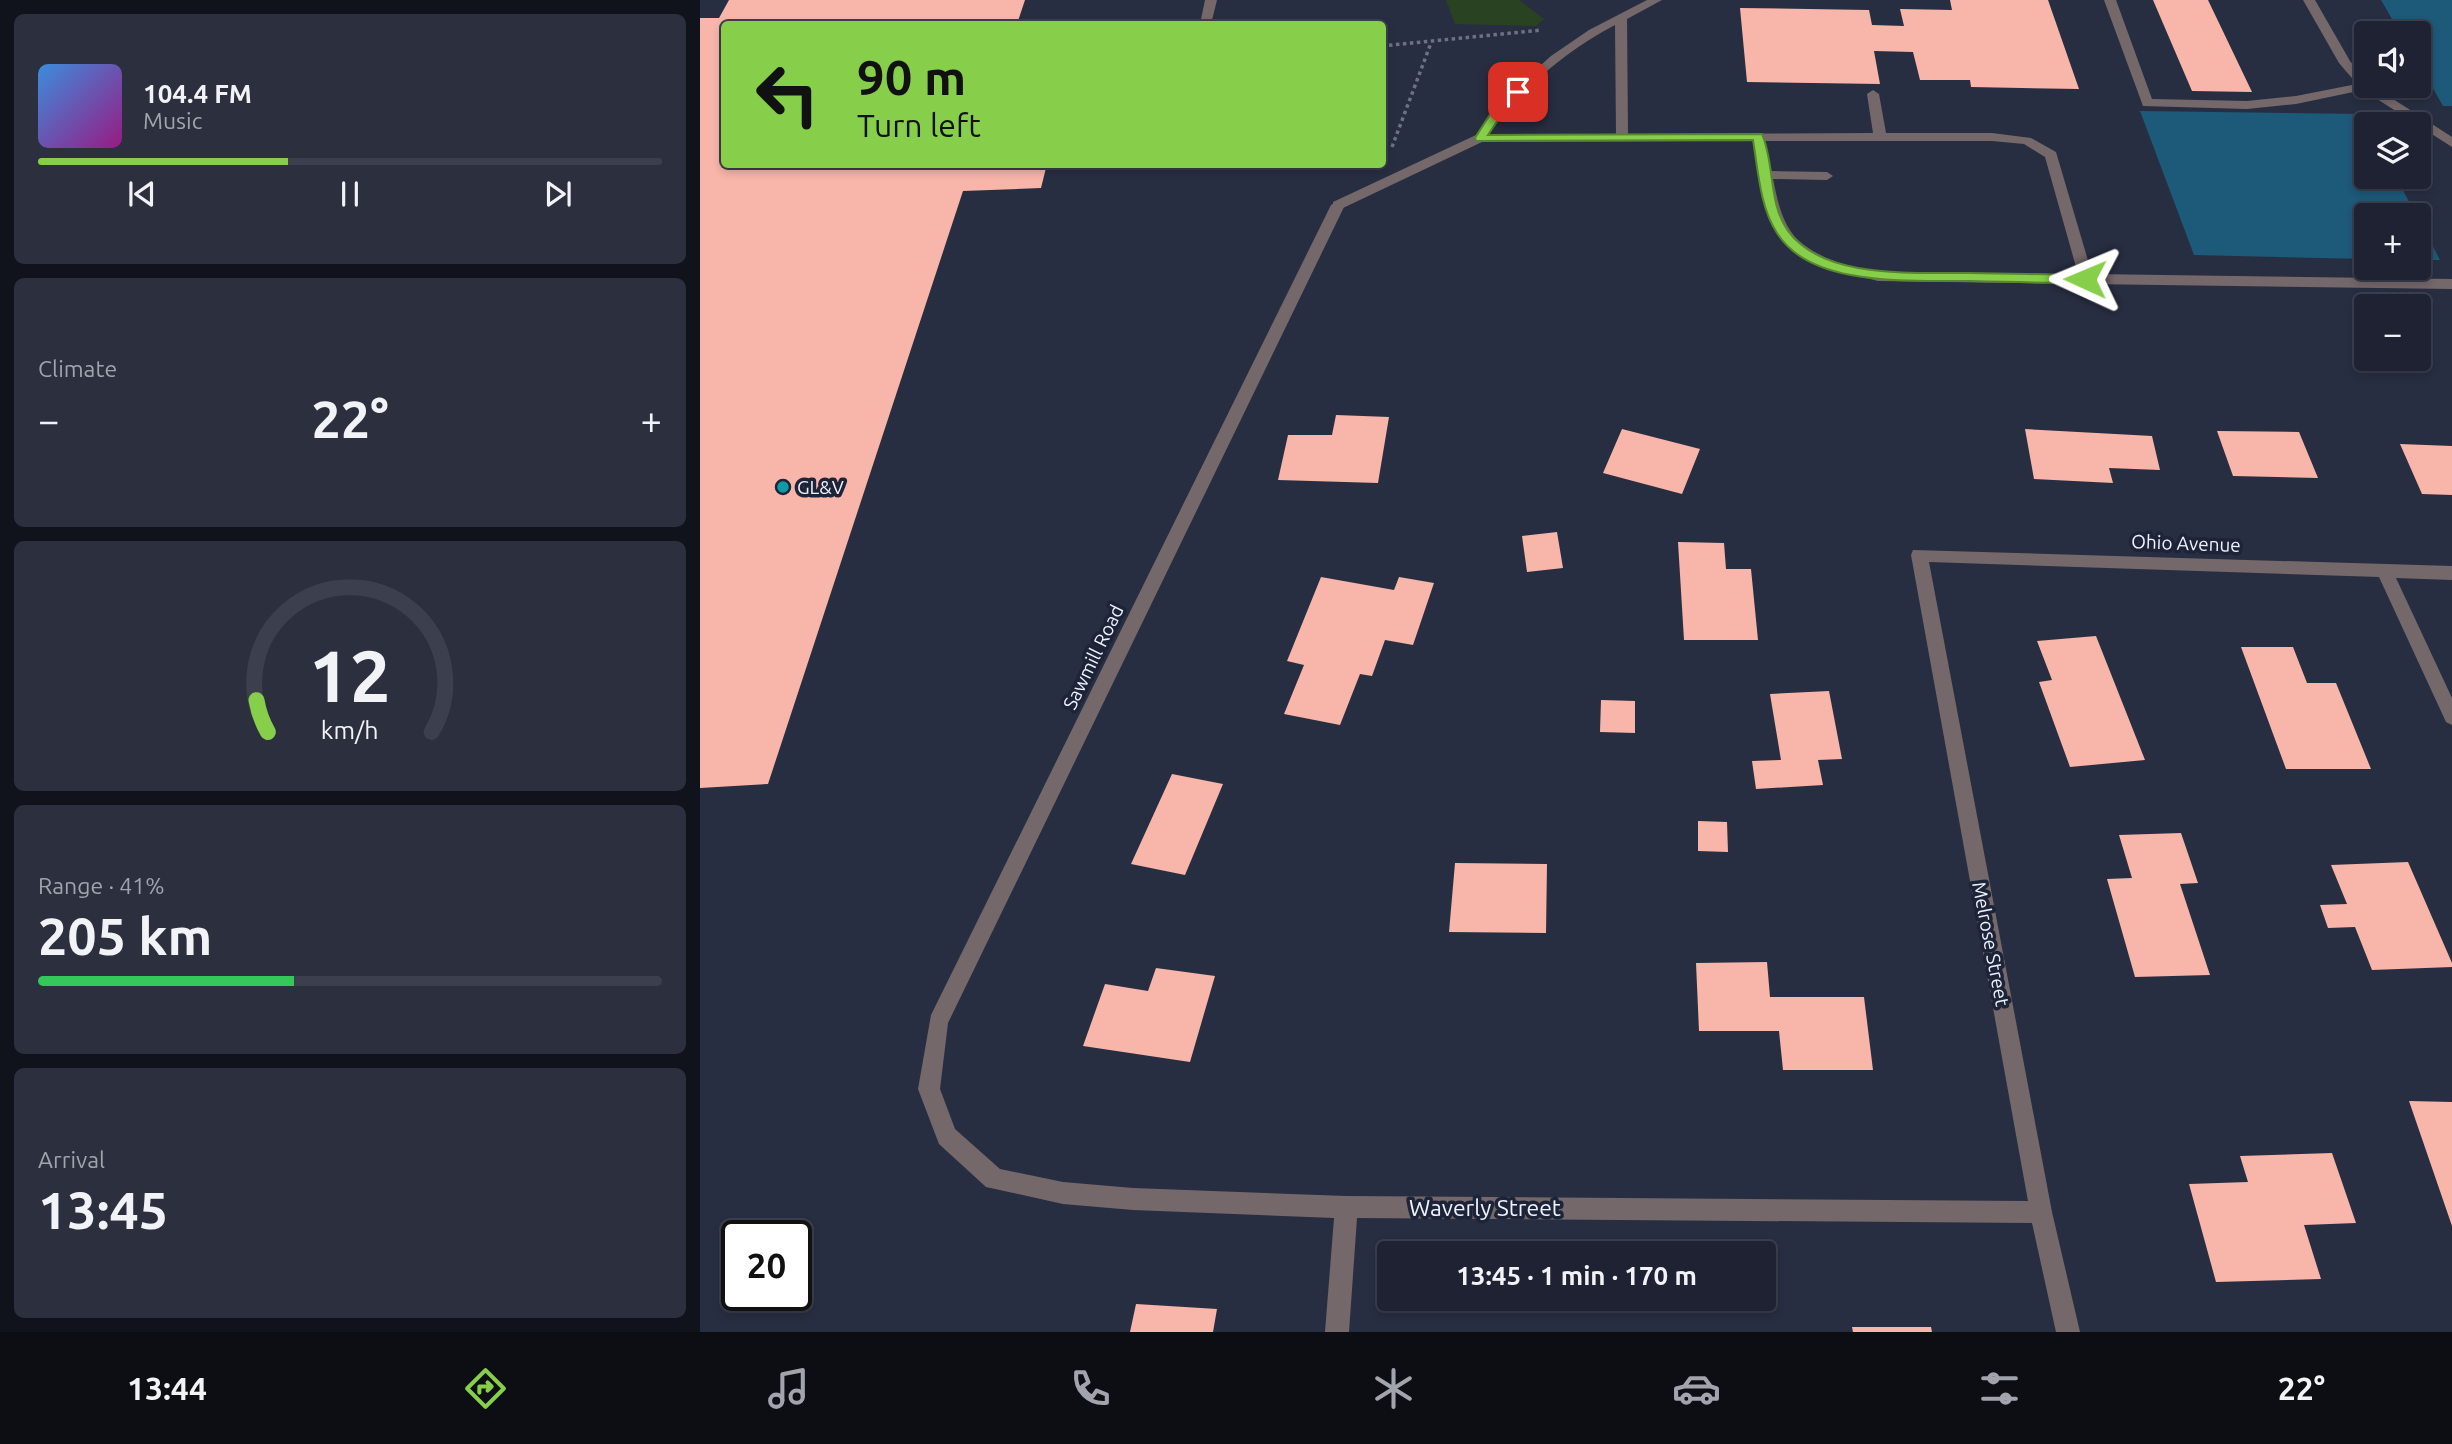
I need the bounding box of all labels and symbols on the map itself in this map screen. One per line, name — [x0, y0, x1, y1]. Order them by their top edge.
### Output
pin — [1488, 62, 1548, 122]
position arrow — [2048, 242, 2122, 316]
place label: GL&V — [797, 476, 844, 498]
marker: GL&V — [775, 479, 791, 495]
street label: Ohio Avenue — [2131, 530, 2241, 556]
street label: Sawmill Road — [1058, 601, 1128, 713]
street label: Melrose Street — [1968, 880, 2014, 1009]
street label: Waverly Street — [1409, 1195, 1561, 1220]
speed limit sign: 20 — [721, 1220, 812, 1311]

